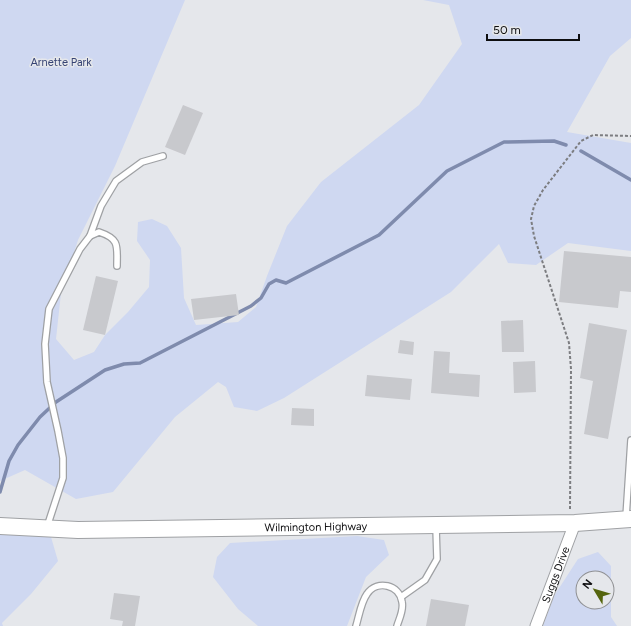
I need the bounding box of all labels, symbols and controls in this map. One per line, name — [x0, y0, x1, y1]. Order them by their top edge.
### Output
scale bar — [487, 16, 579, 42]
text: 50 m — [493, 23, 521, 37]
park label: Arnette Park — [30, 56, 92, 69]
street label: Wilmington Highway — [264, 520, 368, 534]
street label: Suggs Drive — [539, 545, 572, 605]
north arrow — [575, 570, 615, 610]
text: N — [580, 577, 595, 592]

